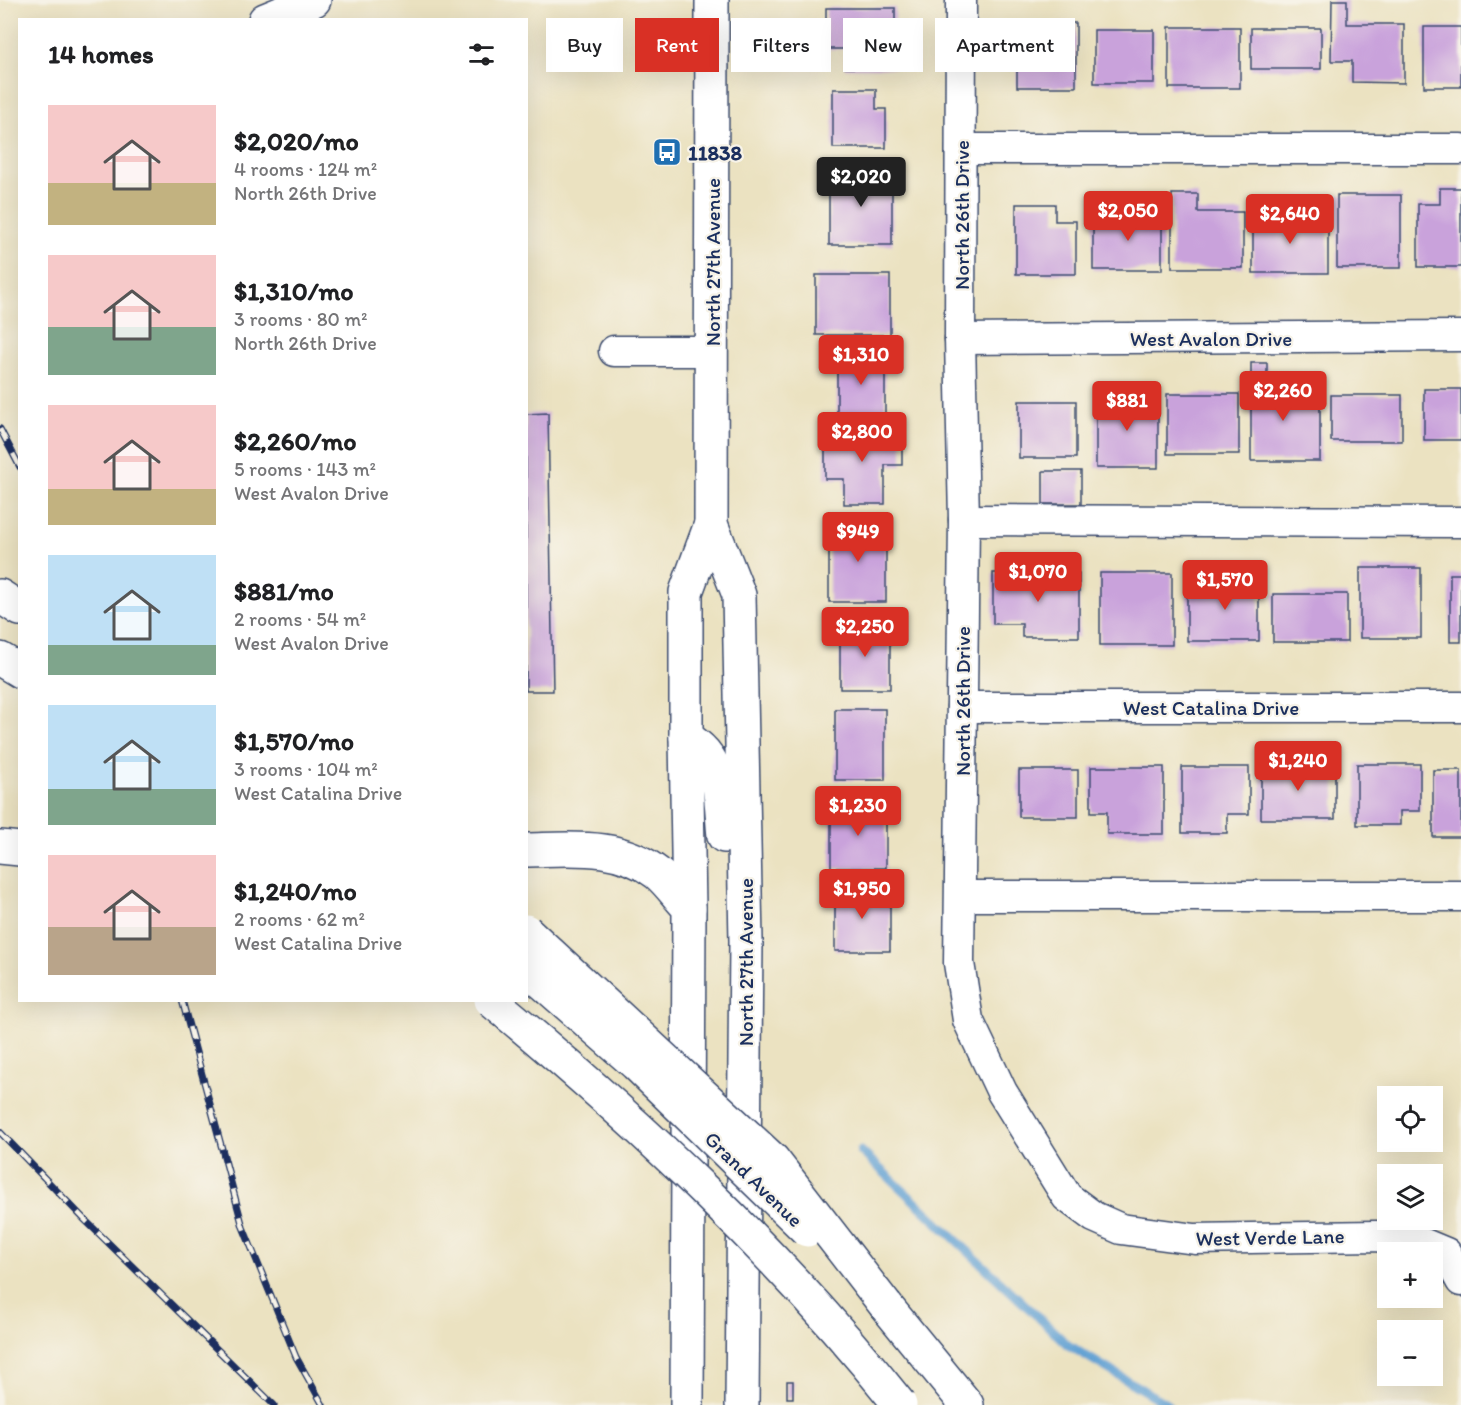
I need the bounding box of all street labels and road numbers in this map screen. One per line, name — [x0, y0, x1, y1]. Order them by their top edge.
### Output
street label: North 26th Drive — [949, 140, 974, 290]
street label: North 27th Avenue — [700, 178, 725, 346]
street label: West Avalon Drive — [1130, 326, 1292, 351]
street label: North 26th Drive — [950, 626, 975, 776]
street label: West Catalina Drive — [1123, 695, 1299, 720]
street label: North 27th Avenue — [733, 878, 758, 1046]
street label: Grand Avenue — [700, 1126, 808, 1232]
street label: West Verde Lane — [1195, 1223, 1345, 1251]

